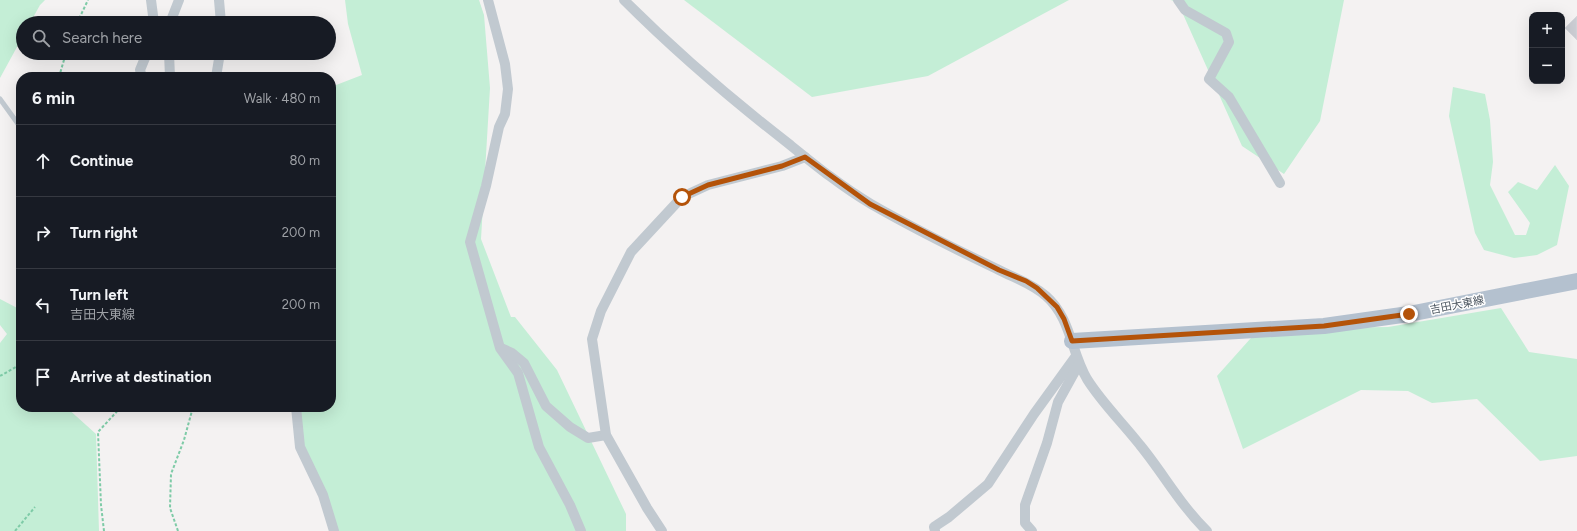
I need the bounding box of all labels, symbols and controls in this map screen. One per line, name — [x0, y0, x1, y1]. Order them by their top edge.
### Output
map controls — [1529, 12, 1565, 84]
button: + — [1529, 12, 1565, 48]
search box — [16, 16, 336, 60]
icon: search — [30, 27, 52, 49]
text: Search here — [62, 29, 142, 47]
button: − — [1529, 48, 1565, 84]
text: 6 min — [32, 88, 75, 108]
text: Walk · 480 m — [244, 91, 320, 106]
icon: ahead — [32, 150, 54, 172]
text: Continue — [70, 152, 133, 170]
text: 80 m — [289, 153, 320, 168]
route start — [673, 188, 691, 206]
icon: right — [32, 222, 54, 244]
text: Turn right — [70, 224, 138, 242]
text: 200 m — [282, 225, 320, 240]
text: Turn left — [70, 286, 128, 304]
street label: 吉田大東線 — [1429, 293, 1485, 317]
icon: left — [32, 294, 54, 316]
text: 200 m — [282, 297, 320, 312]
route end — [1400, 305, 1418, 323]
text: 吉田大東線 — [70, 307, 135, 322]
icon: arrive — [32, 366, 54, 388]
text: Arrive at destination — [70, 368, 211, 386]

